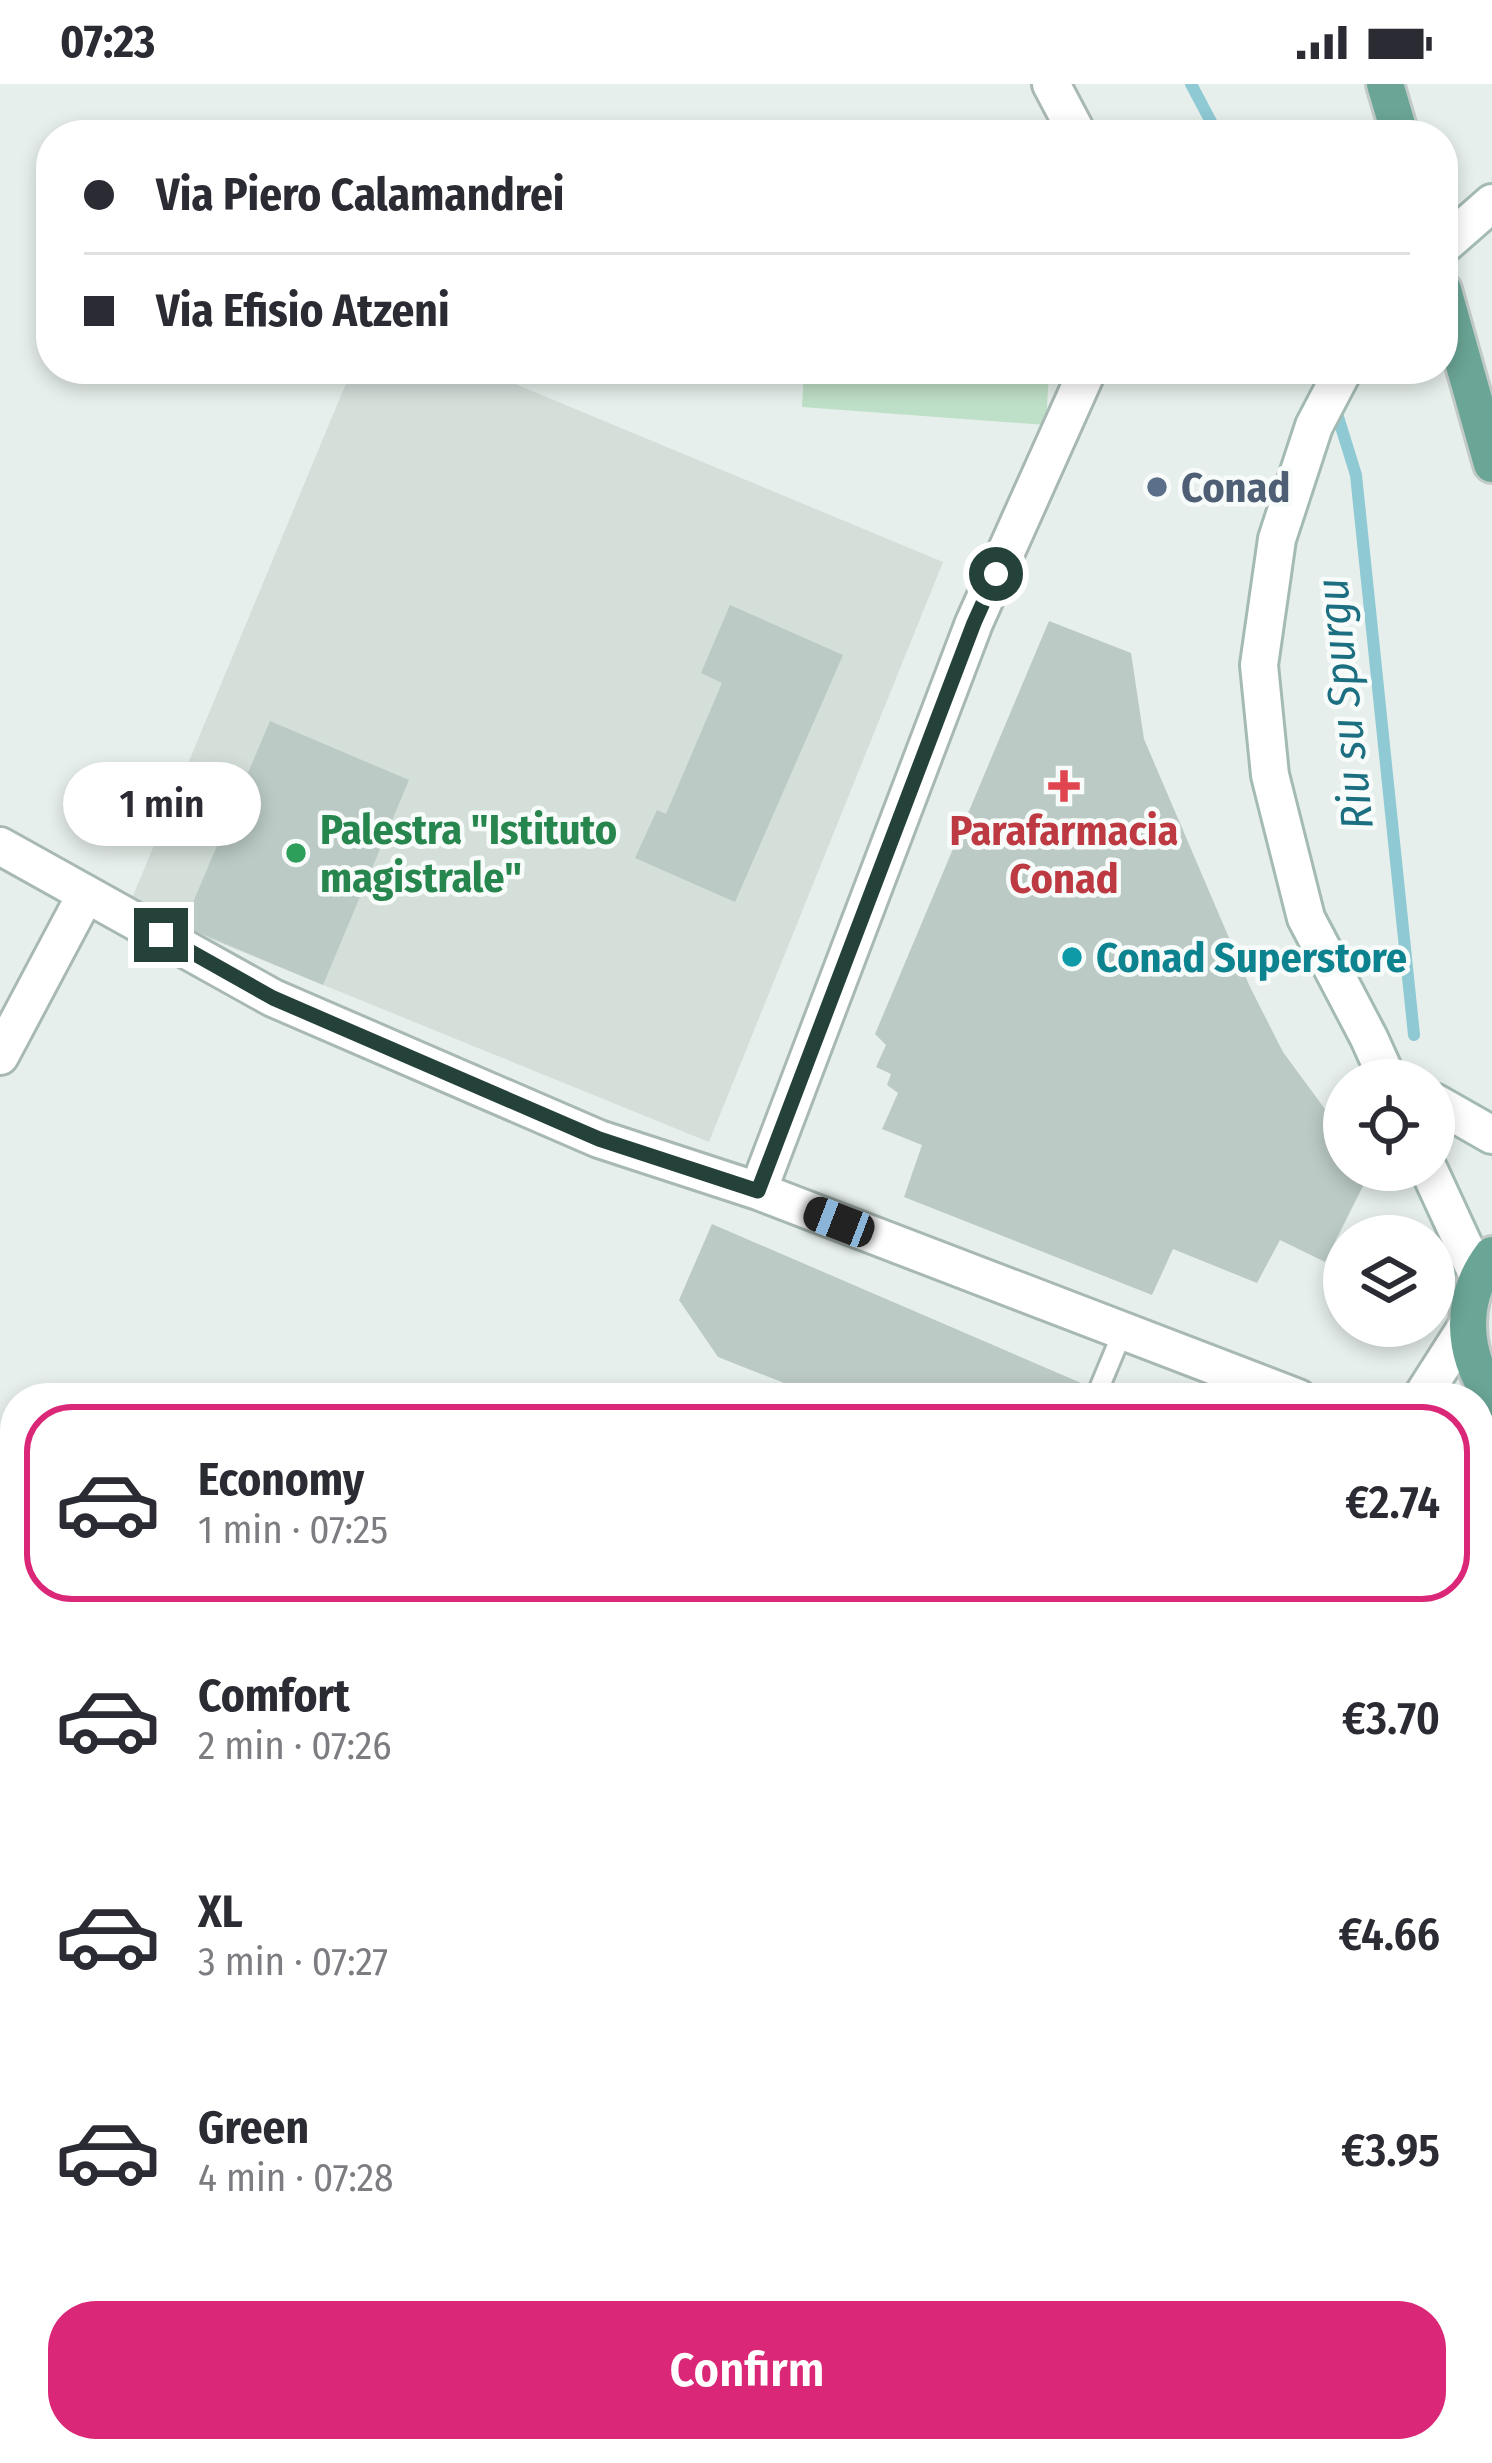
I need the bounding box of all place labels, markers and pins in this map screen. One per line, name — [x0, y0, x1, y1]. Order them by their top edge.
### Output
place label: Conad — [1181, 463, 1290, 513]
marker: Conad — [1144, 474, 1170, 500]
marker: Parafarmacia Conad — [1051, 773, 1077, 799]
place label: Palestra "Istituto magistrale" — [320, 805, 617, 903]
place label: Parafarmacia Conad — [950, 806, 1178, 904]
marker: Palestra "Istituto magistrale" — [283, 840, 309, 866]
place label: Conad Superstore — [1096, 933, 1407, 983]
marker: Conad Superstore — [1059, 944, 1085, 970]

